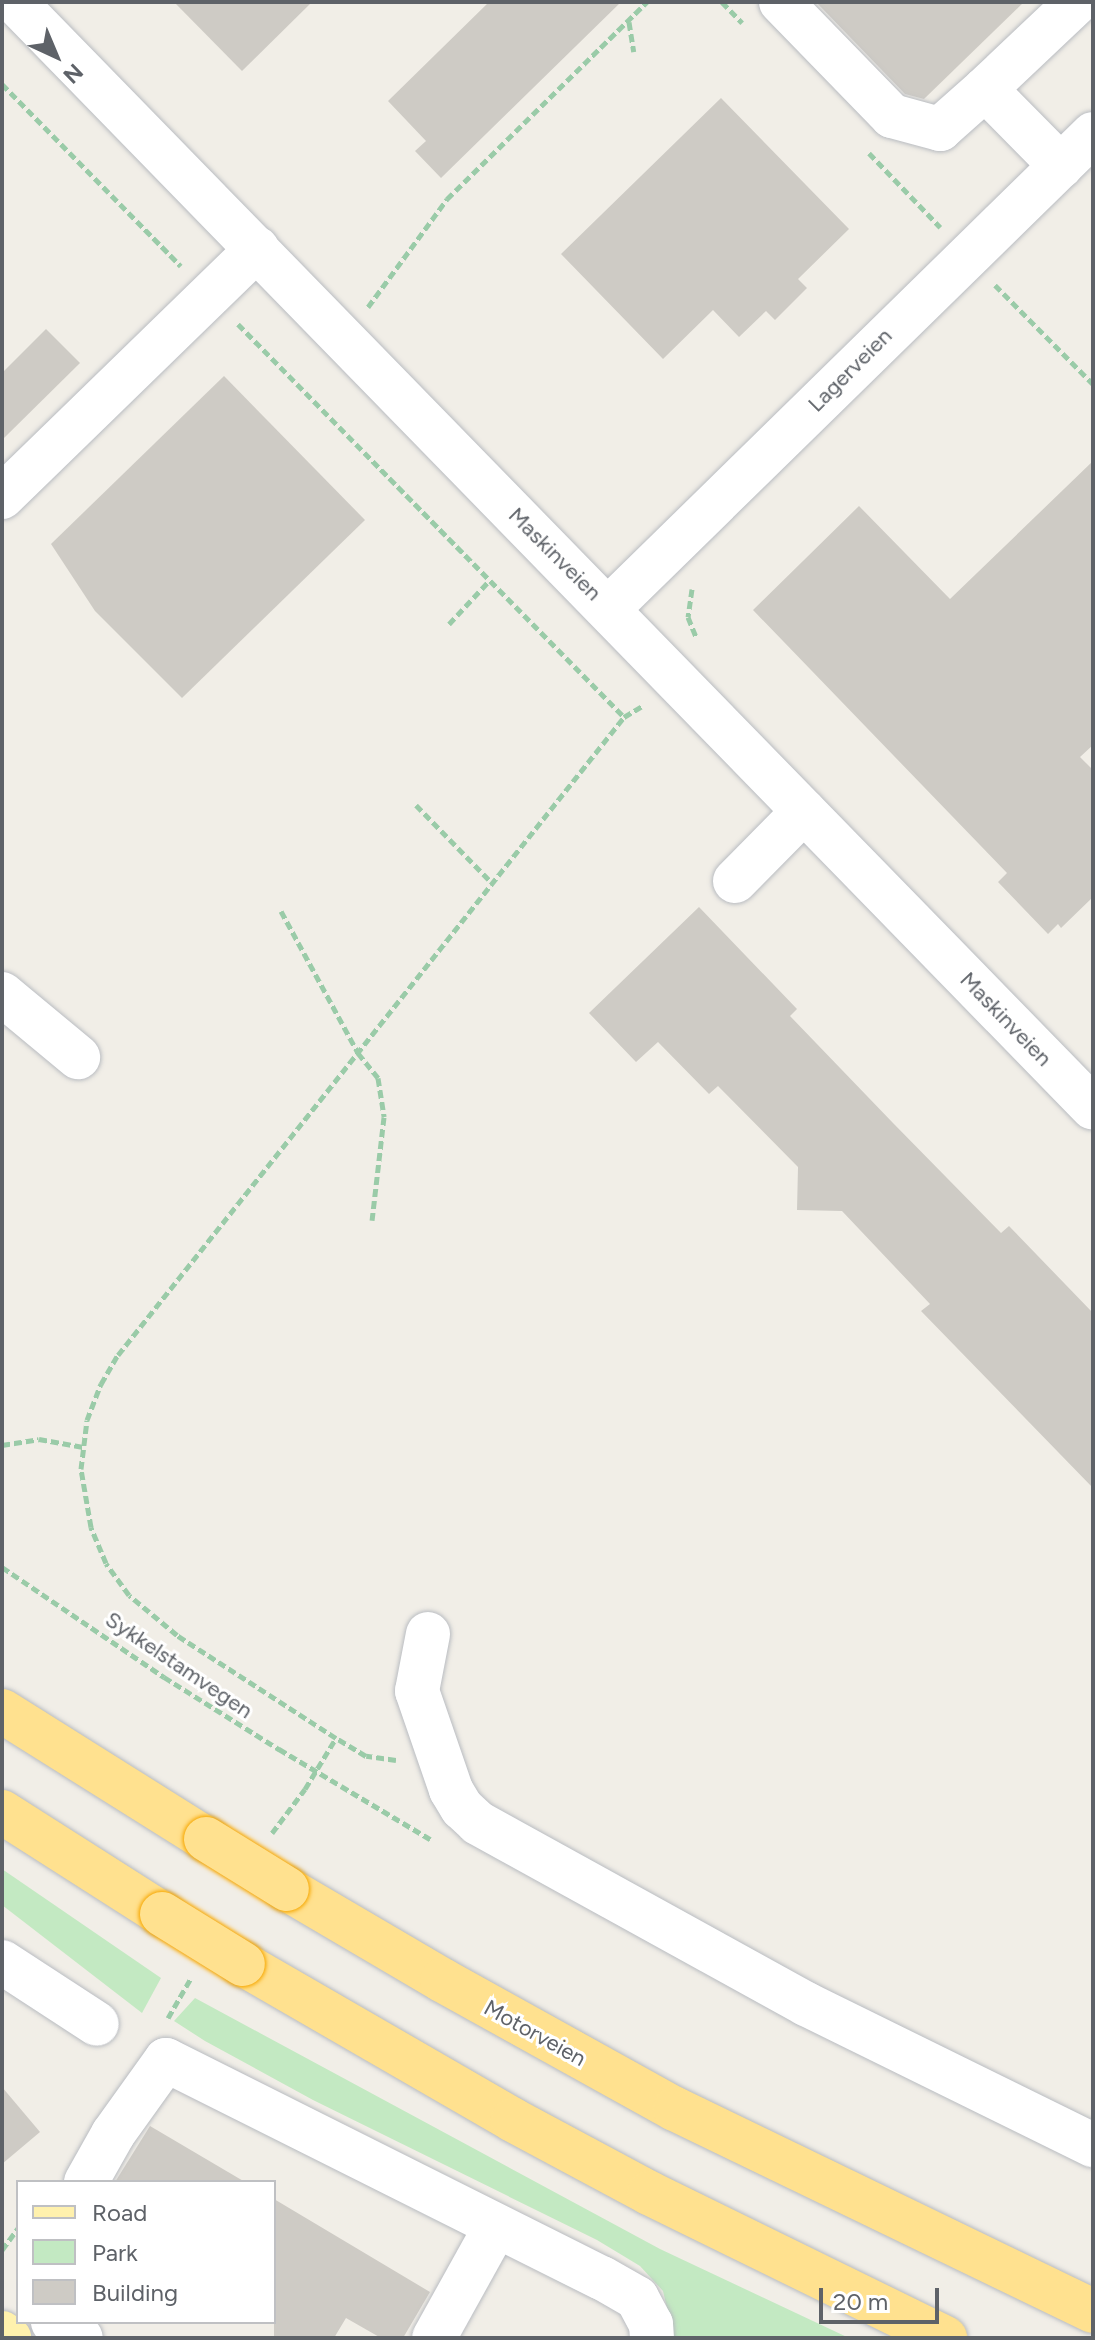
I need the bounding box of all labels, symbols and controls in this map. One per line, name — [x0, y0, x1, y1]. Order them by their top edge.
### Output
north arrow — [16, 16, 96, 96]
text: N — [58, 58, 89, 89]
street label: Lagerveien — [803, 323, 897, 417]
street label: Maskinveien — [503, 502, 607, 606]
street label: Maskinveien — [955, 966, 1057, 1072]
street label: Sykkelstamvegen — [100, 1606, 258, 1724]
street label: Motorveien — [479, 1994, 591, 2072]
legend — [16, 2180, 276, 2324]
text: Road — [92, 2198, 147, 2227]
text: Park — [92, 2238, 138, 2267]
scale bar — [823, 2272, 943, 2322]
text: Building — [92, 2278, 178, 2307]
text: 20 m — [833, 2287, 888, 2316]

